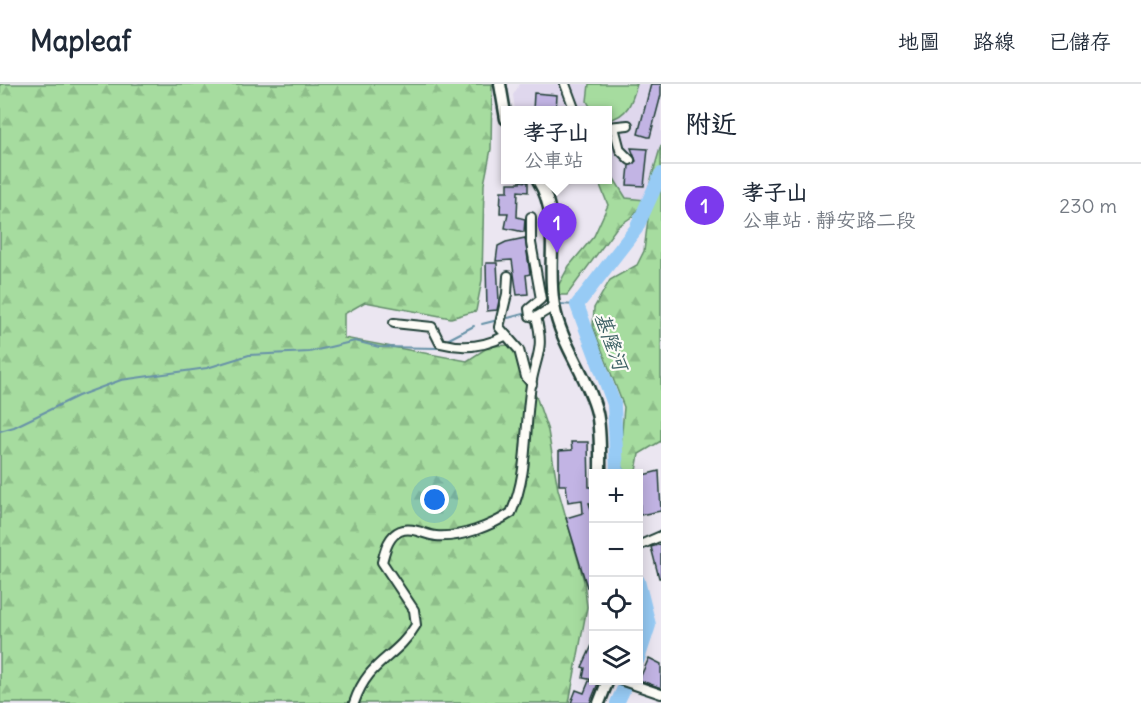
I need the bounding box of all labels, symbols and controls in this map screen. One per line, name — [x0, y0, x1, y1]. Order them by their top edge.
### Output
text: Mapleaf — [30, 23, 131, 59]
text: 地圖 — [898, 28, 940, 55]
text: 路線 — [973, 28, 1015, 55]
text: 已儲存 — [1048, 28, 1111, 55]
popup — [501, 106, 612, 184]
text: 附近 — [685, 107, 737, 140]
text: 孝子山 — [523, 118, 590, 146]
text: 公車站 — [523, 147, 583, 172]
text: 孝子山 — [742, 178, 808, 206]
text: 1 — [701, 193, 708, 218]
text: 230 m — [1059, 193, 1117, 218]
pin: 1 — [538, 204, 576, 253]
text: 公車站 · 靜安路二段 — [742, 207, 916, 232]
water label: 基隆河 — [590, 309, 635, 376]
map controls — [589, 469, 643, 685]
button: + — [589, 469, 643, 523]
your location — [420, 485, 449, 514]
button: − — [589, 523, 643, 577]
button: locate — [589, 577, 643, 631]
button: layers — [589, 631, 643, 685]

